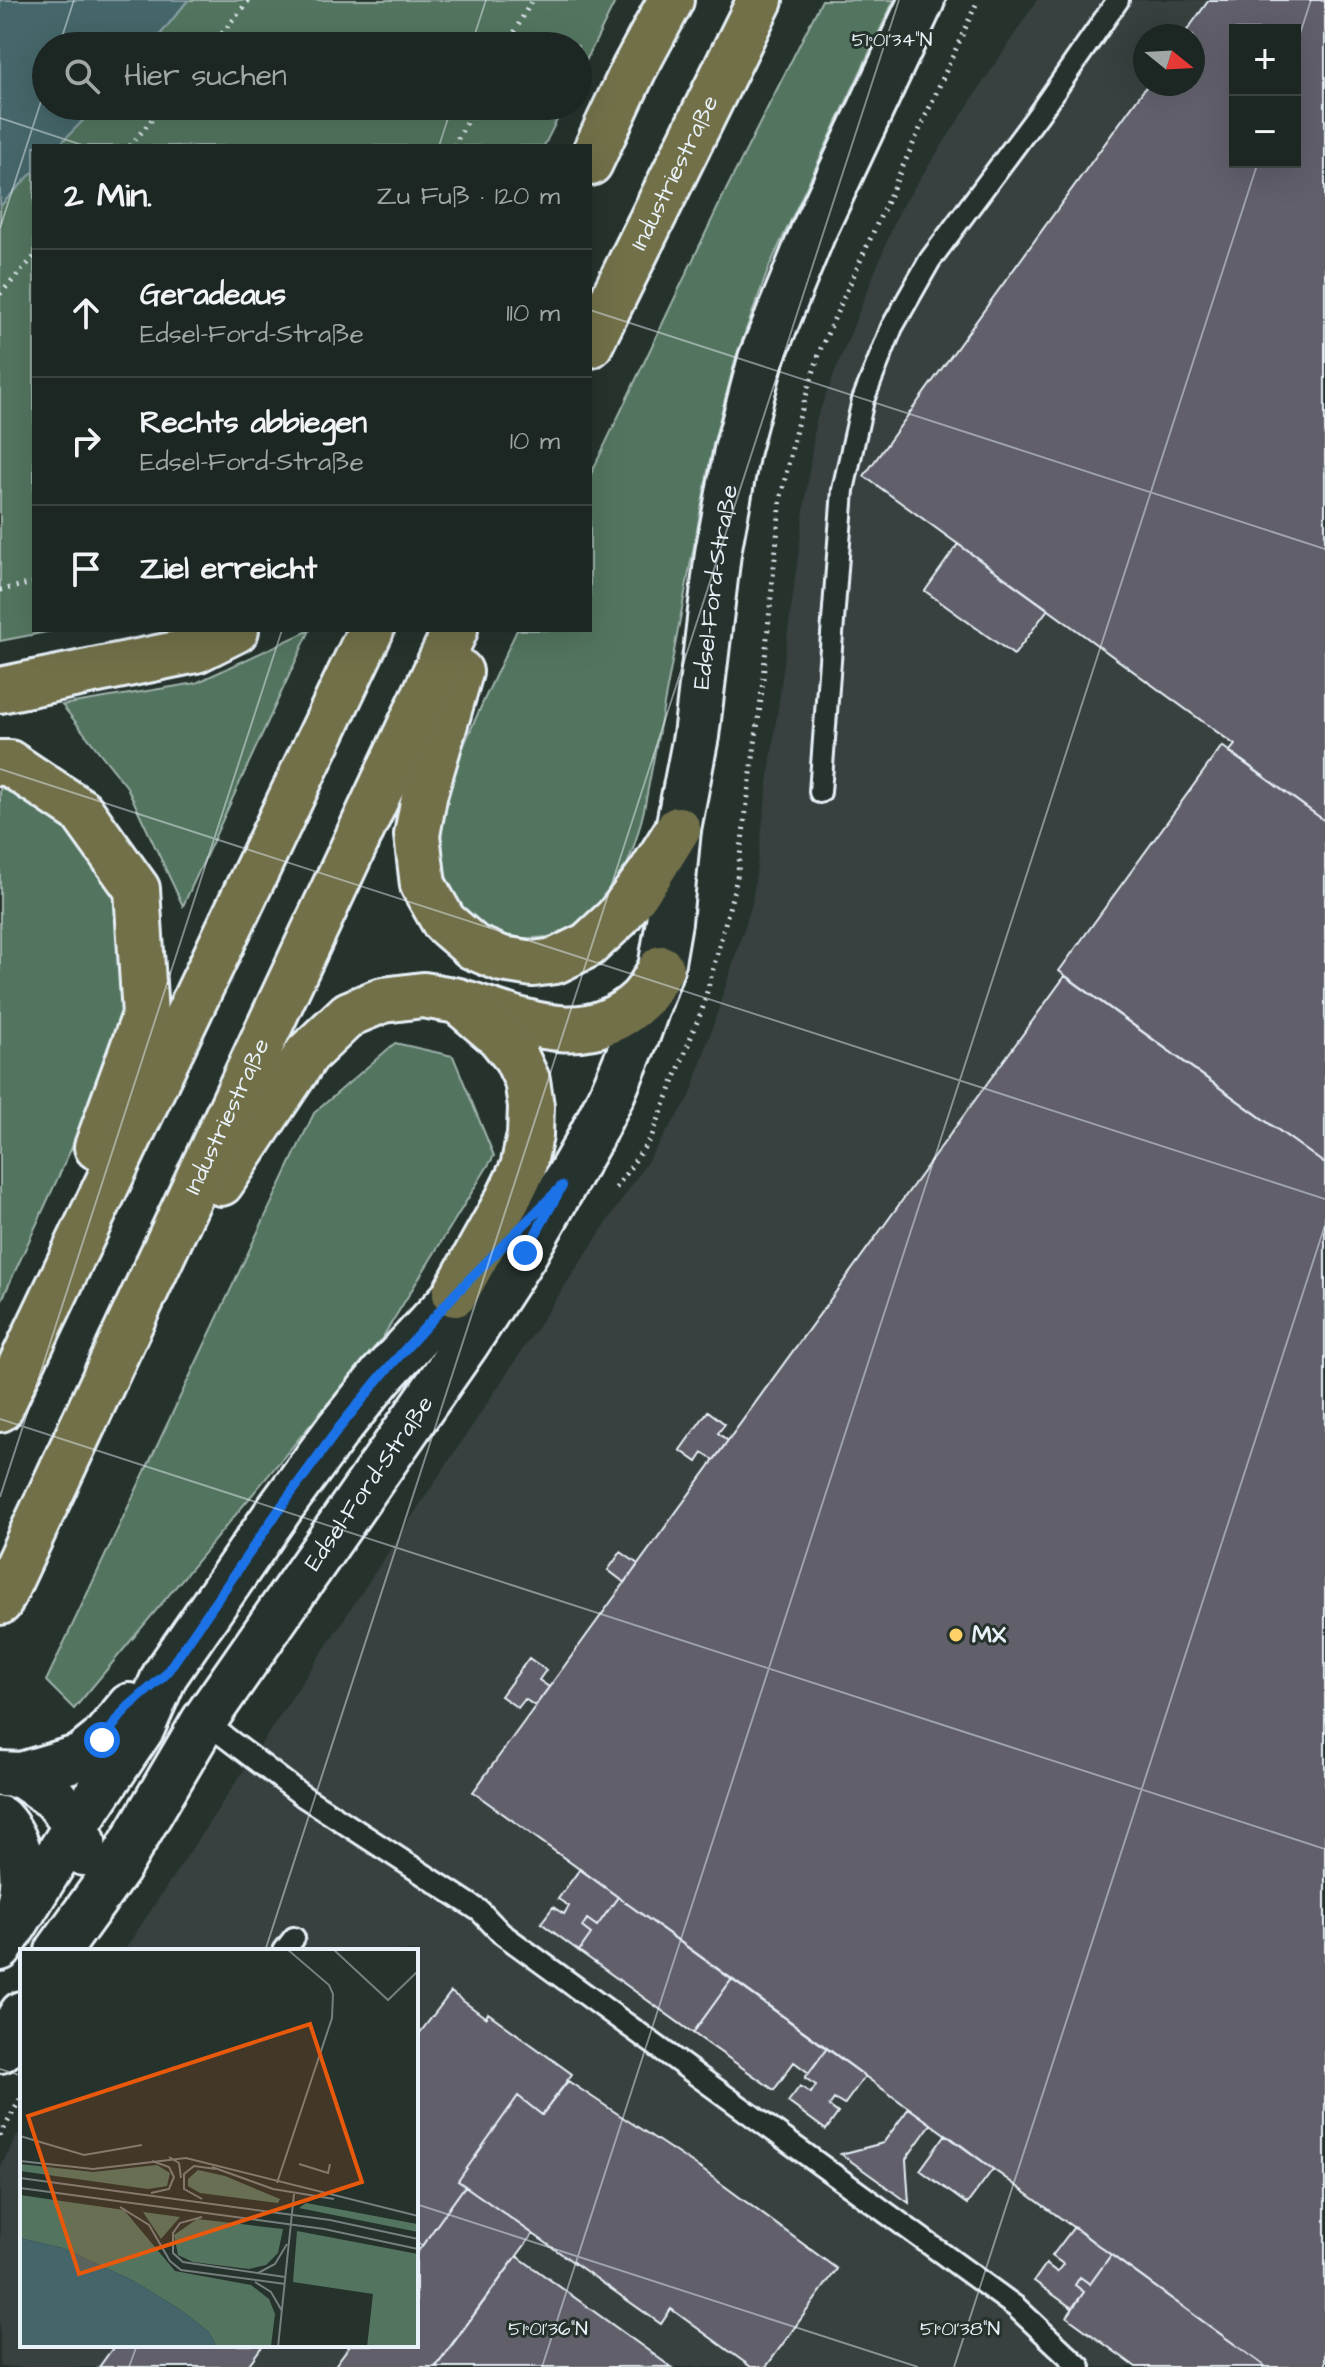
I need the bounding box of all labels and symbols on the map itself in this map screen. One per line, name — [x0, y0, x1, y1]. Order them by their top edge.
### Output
north arrow — [1133, 24, 1205, 96]
text: 51°01'34"N — [852, 26, 932, 54]
street label: Industriestraße — [622, 89, 727, 256]
street label: Edsel-Ford-Straße — [685, 482, 747, 691]
street label: Industriestraße — [176, 1033, 278, 1200]
route end — [507, 1235, 543, 1271]
street label: Edsel-Ford-Straße — [296, 1389, 442, 1578]
place label: MX — [972, 1618, 1007, 1652]
marker: MX — [947, 1626, 965, 1644]
route start — [84, 1722, 120, 1758]
inset map — [20, 1949, 418, 2347]
text: 51°01'36"N — [508, 2315, 588, 2343]
text: 51°01'38"N — [920, 2315, 1000, 2343]

